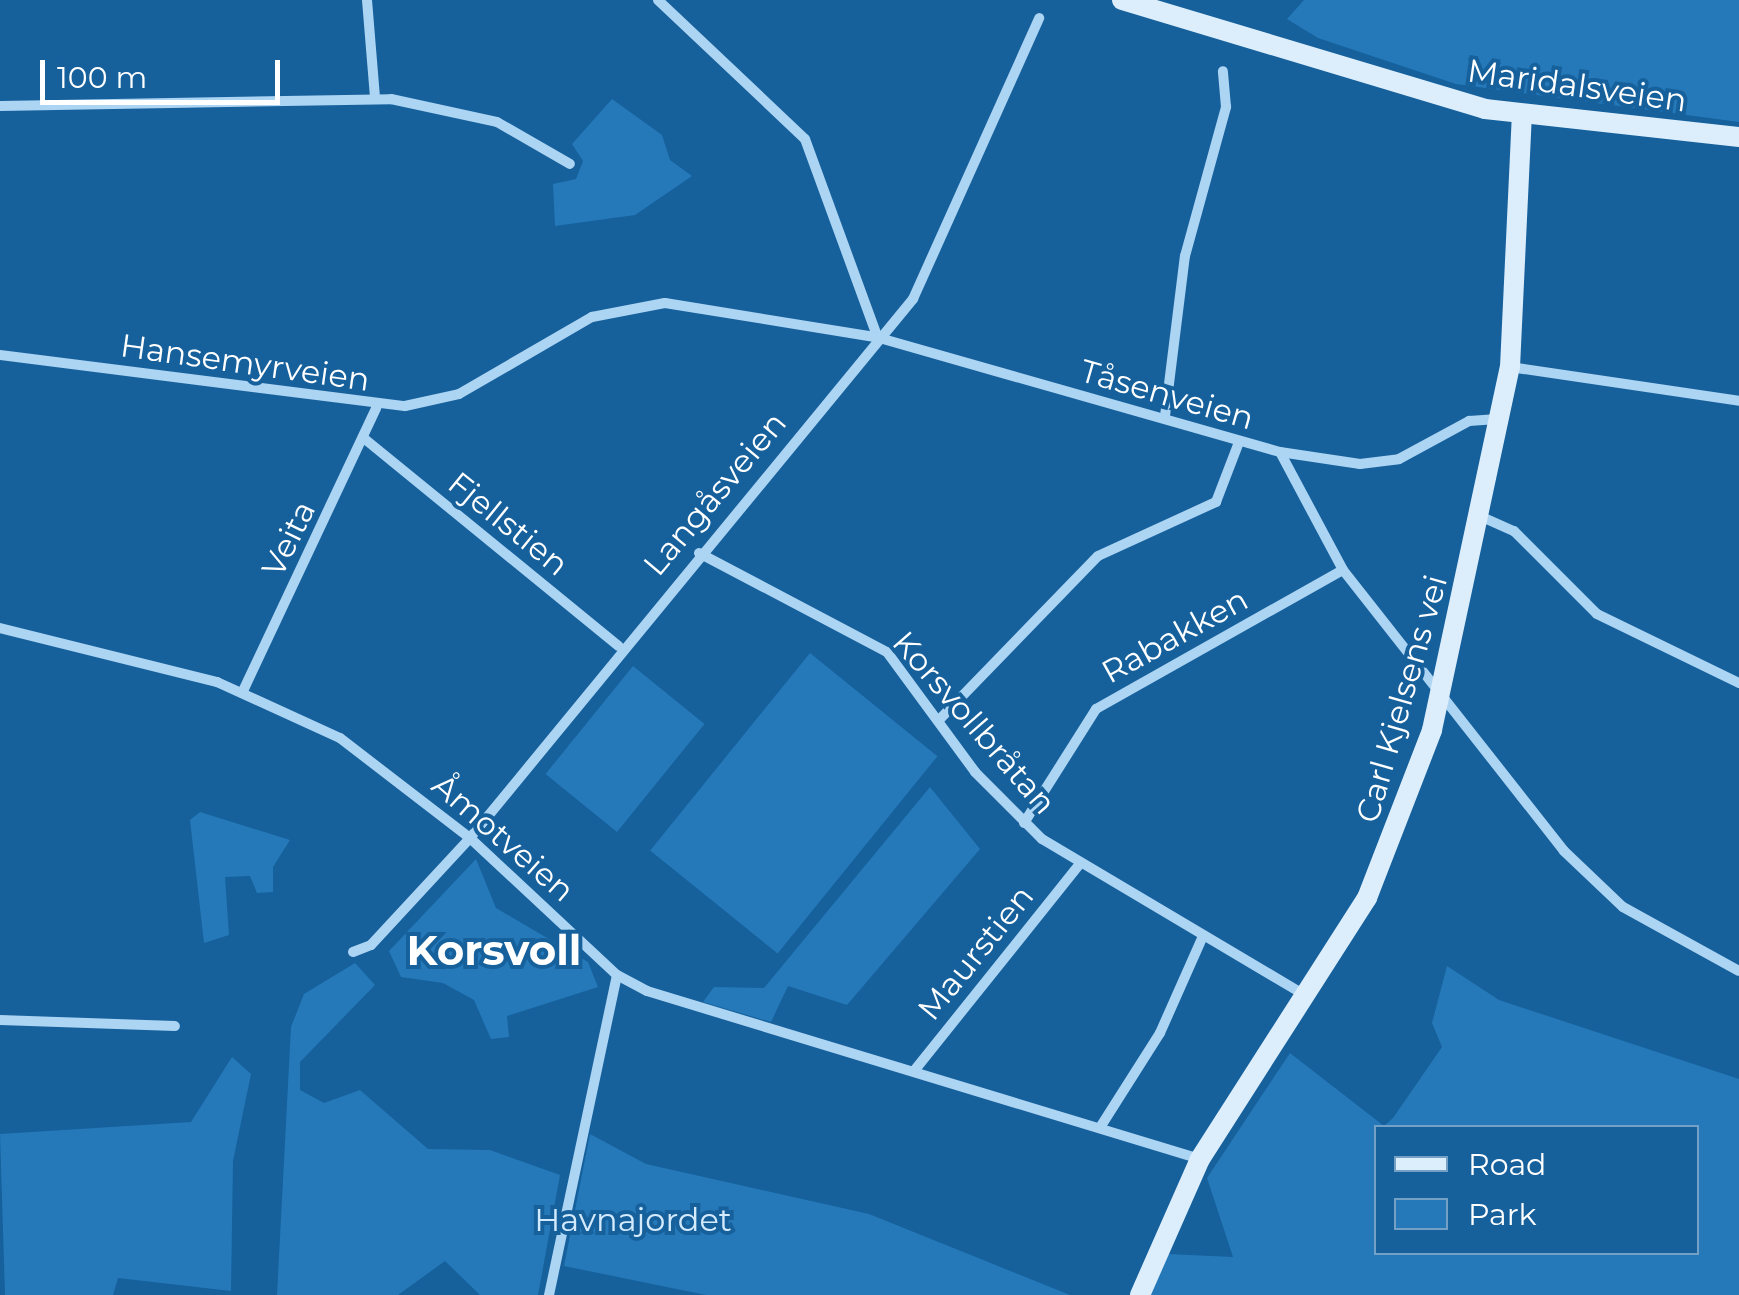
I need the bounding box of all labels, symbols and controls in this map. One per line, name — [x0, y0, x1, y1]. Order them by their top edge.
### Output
scale bar — [45, 40, 285, 102]
street label: Maridalsveien — [1465, 52, 1689, 120]
text: 100 m — [57, 59, 147, 96]
street label: Hansemyrveien — [118, 327, 372, 399]
street label: Tåsenveien — [1076, 352, 1258, 438]
street label: Langåsveien — [636, 405, 794, 583]
street label: Fjellstien — [440, 464, 576, 584]
street label: Veita — [254, 495, 324, 583]
street label: Carl Kjelsens vei — [1348, 571, 1456, 827]
street label: Rabakken — [1095, 580, 1255, 692]
street label: Korsvollbråtan — [884, 624, 1064, 822]
street label: Åmotveien — [424, 766, 582, 910]
street label: Maurstien — [910, 878, 1042, 1028]
district label: Korsvoll — [407, 925, 581, 975]
legend — [1374, 1125, 1699, 1255]
text: Road — [1468, 1146, 1546, 1183]
text: Park — [1468, 1196, 1537, 1233]
park label: Havnajordet — [534, 1201, 732, 1239]

